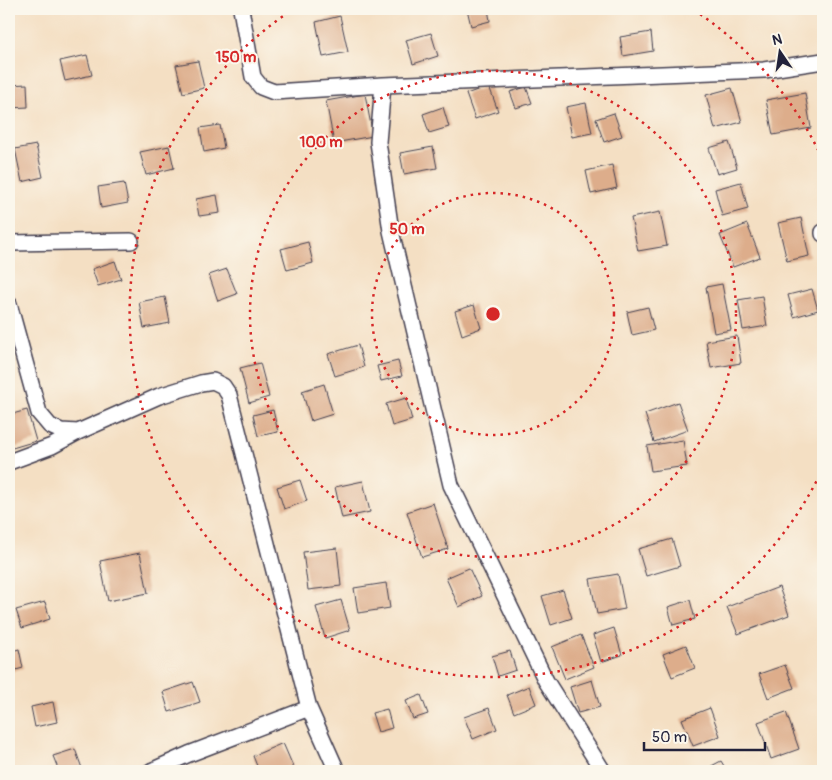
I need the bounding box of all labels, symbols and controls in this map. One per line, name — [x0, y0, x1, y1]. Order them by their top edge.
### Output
north arrow — [754, 28, 804, 78]
text: N — [771, 30, 784, 49]
text: 150 m — [216, 48, 256, 67]
text: 100 m — [300, 133, 342, 152]
text: 50 m — [390, 220, 424, 239]
centre of rings — [484, 305, 502, 323]
scale bar — [644, 720, 766, 752]
text: 50 m — [652, 728, 687, 747]

